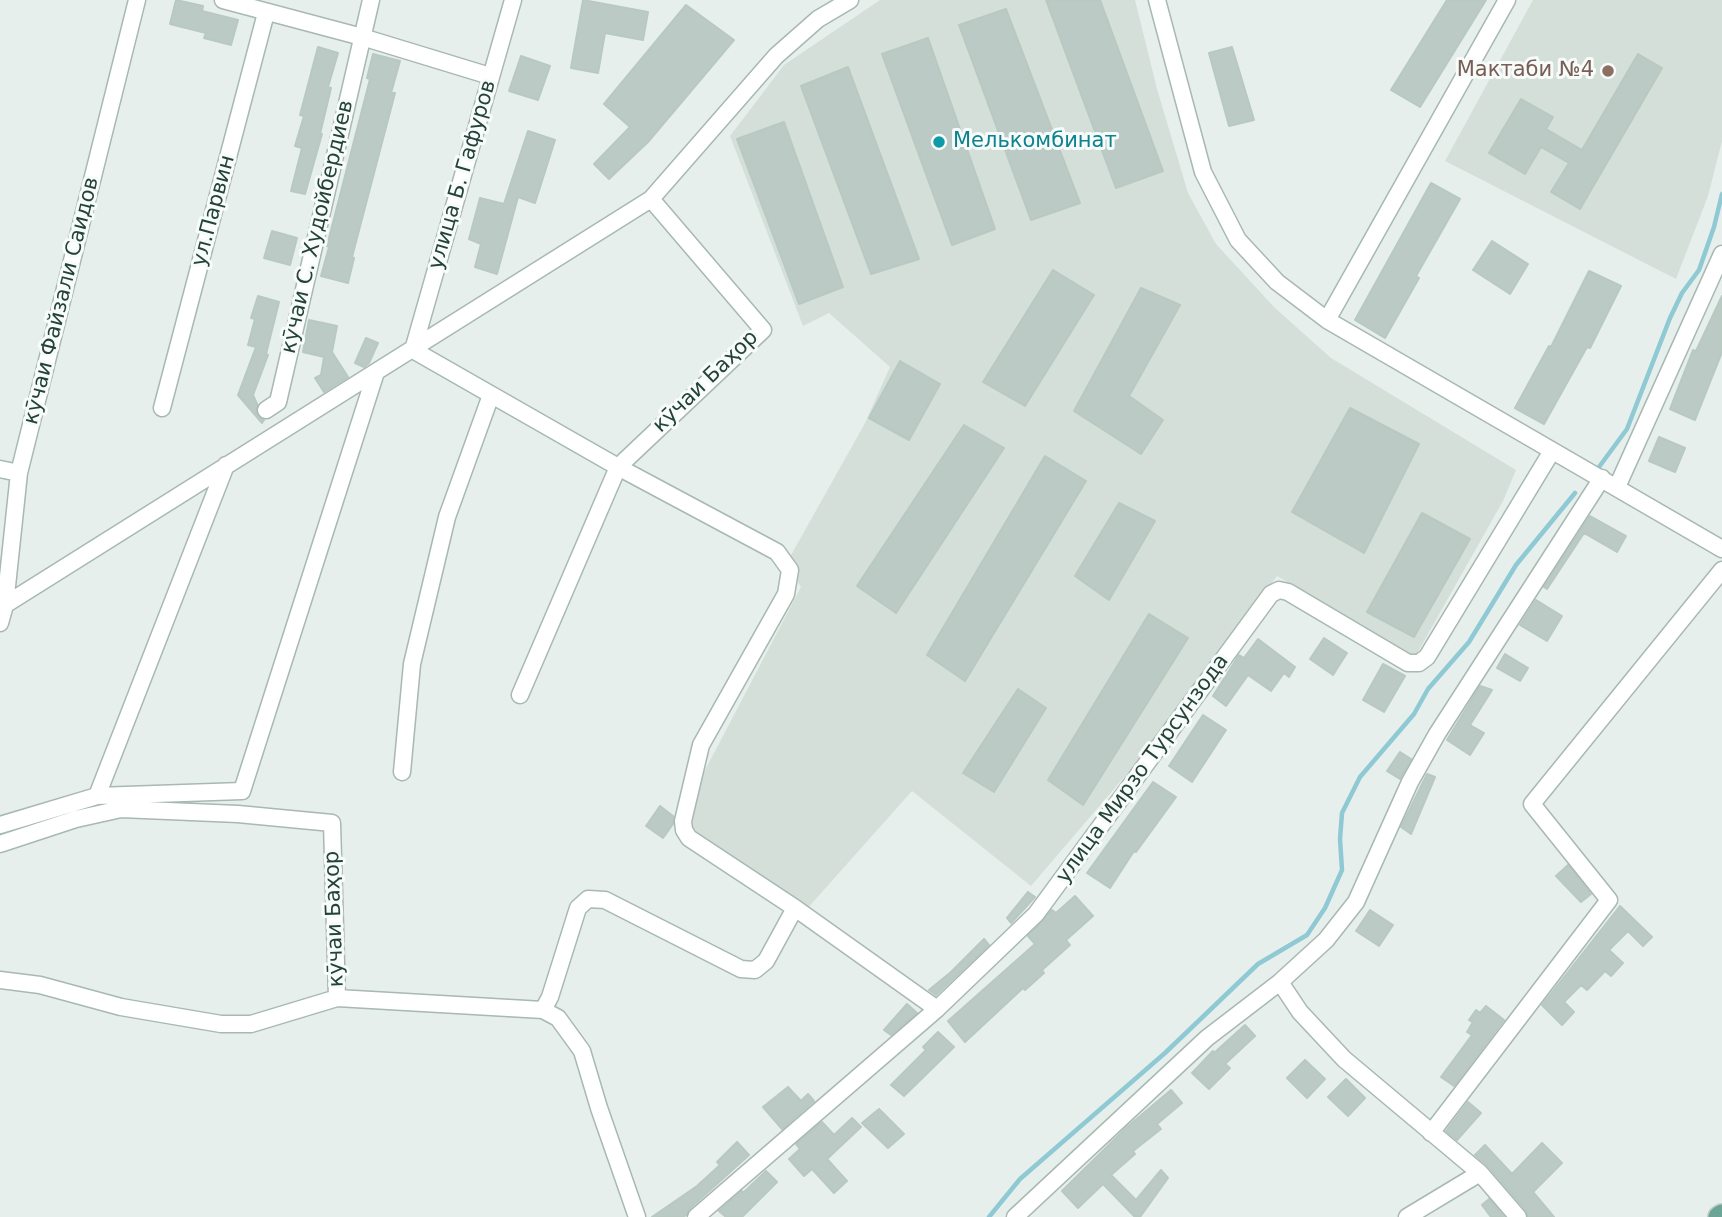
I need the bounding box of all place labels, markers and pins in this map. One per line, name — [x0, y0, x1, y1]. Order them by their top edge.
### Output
place label: Мактаби №4 — [1457, 58, 1594, 84]
marker: Мактаби №4 — [1600, 63, 1616, 79]
place label: Мелькомбинат — [953, 129, 1117, 155]
marker: Мелькомбинат — [931, 134, 947, 150]

